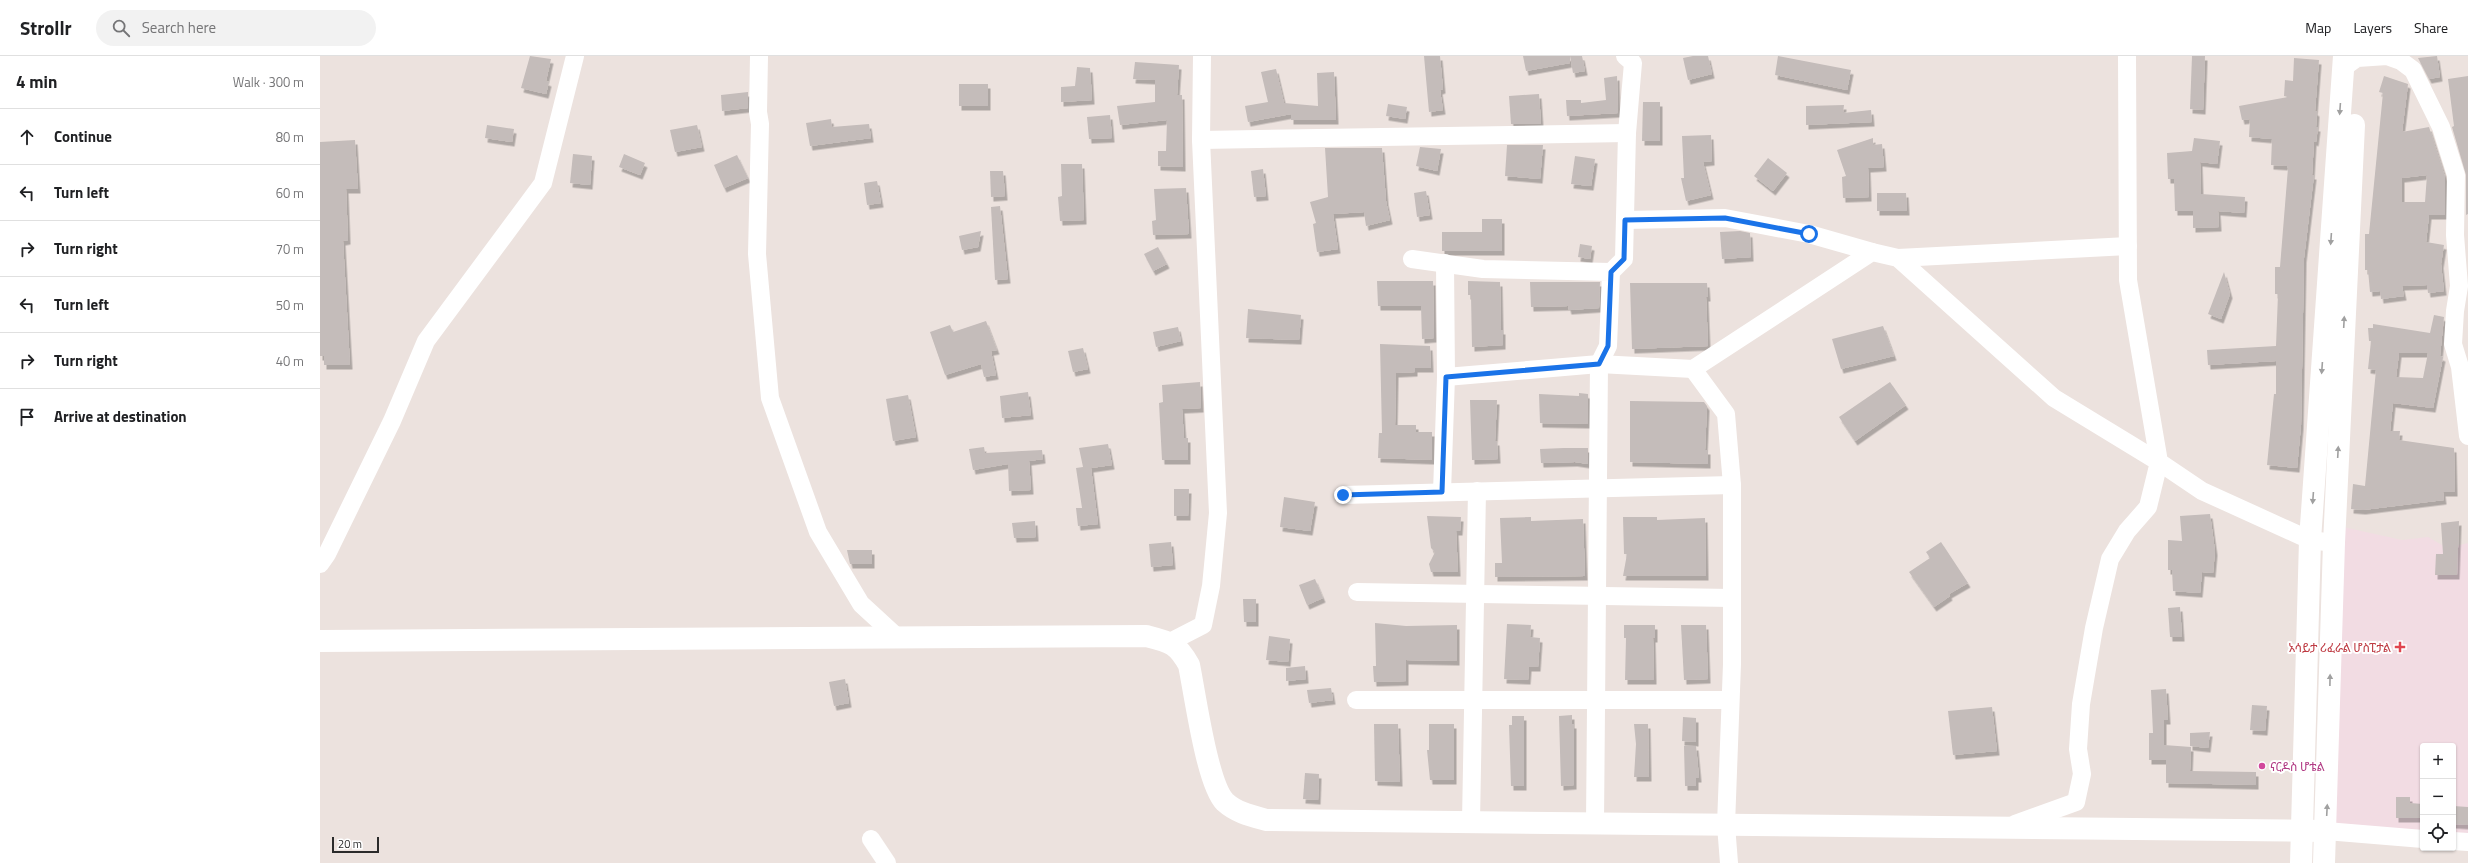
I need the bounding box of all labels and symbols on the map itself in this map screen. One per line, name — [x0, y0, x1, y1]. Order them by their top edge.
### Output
one-way arrow — [2337, 103, 2344, 115]
route start — [1800, 225, 1818, 243]
one-way arrow — [2328, 233, 2335, 245]
one-way arrow — [2341, 316, 2348, 328]
one-way arrow — [2319, 362, 2326, 374]
one-way arrow — [2335, 445, 2341, 458]
route end — [1334, 486, 1352, 504]
one-way arrow — [2309, 492, 2316, 504]
place label: አሳይታ ሪፈራል ሆስፒታል — [2289, 638, 2391, 657]
marker: አሳይታ ሪፈራል ሆስፒታል — [2394, 641, 2406, 653]
one-way arrow — [2327, 674, 2334, 686]
place label: ናርዶስ ሆቴል — [2270, 757, 2325, 776]
marker: ናርዶስ ሆቴል — [2257, 761, 2267, 771]
one-way arrow — [2323, 804, 2330, 816]
scale bar — [332, 835, 379, 854]

